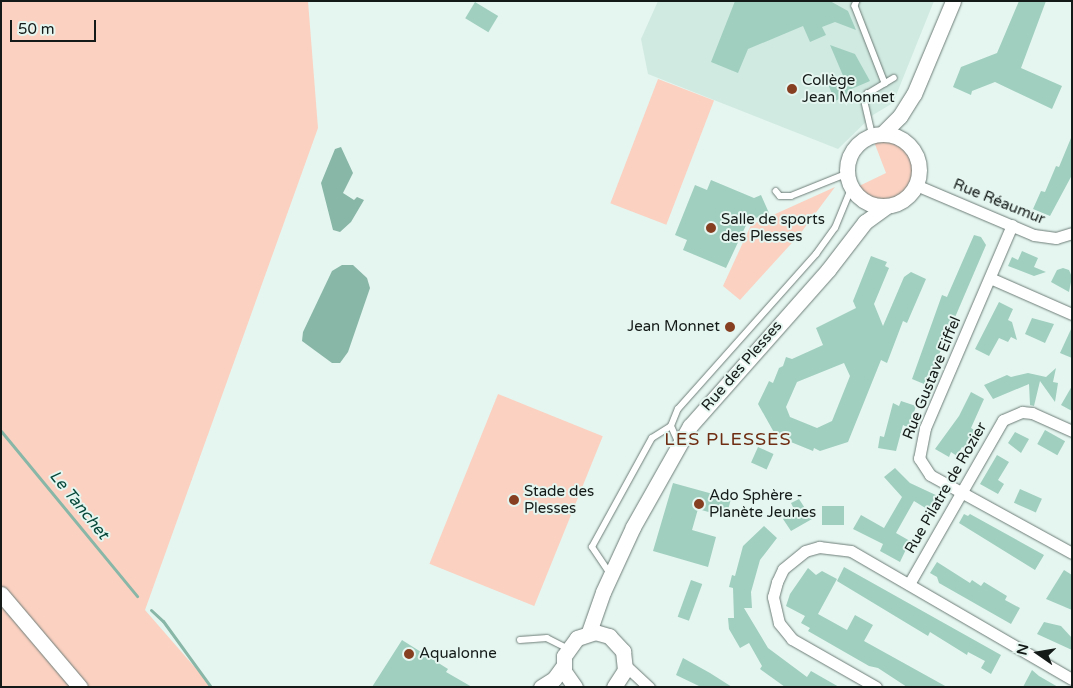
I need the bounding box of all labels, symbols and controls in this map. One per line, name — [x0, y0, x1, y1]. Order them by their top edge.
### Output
scale bar — [12, 10, 99, 42]
text: 50 m — [18, 20, 55, 38]
place label: Collège Jean Monnet — [802, 71, 895, 106]
marker: Collège Jean Monnet — [786, 83, 798, 95]
street label: Rue Réaumur — [950, 175, 1048, 229]
place label: Salle de sports des Plesses — [721, 210, 825, 245]
marker: Salle de sports des Plesses — [705, 222, 717, 234]
street label: Rue Gustave Eiffel — [899, 314, 965, 442]
street label: Rue des Plesses — [698, 317, 786, 415]
place label: Jean Monnet — [627, 318, 720, 336]
marker: Jean Monnet — [724, 321, 736, 333]
street label: Rue Pilatre de Rozier — [901, 419, 991, 557]
district label: LES PLESSES — [663, 428, 793, 450]
water label: Le Tanchet — [45, 467, 113, 543]
place label: Stade des Plesses — [524, 482, 594, 517]
place label: Ado Sphère - Planète Jeunes — [709, 486, 816, 521]
marker: Stade des Plesses — [508, 494, 520, 506]
marker: Ado Sphère - Planète Jeunes — [693, 498, 705, 510]
north arrow — [1013, 628, 1063, 678]
text: N — [1013, 642, 1032, 657]
place label: Aqualonne — [419, 645, 497, 663]
marker: Aqualonne — [403, 648, 415, 660]

